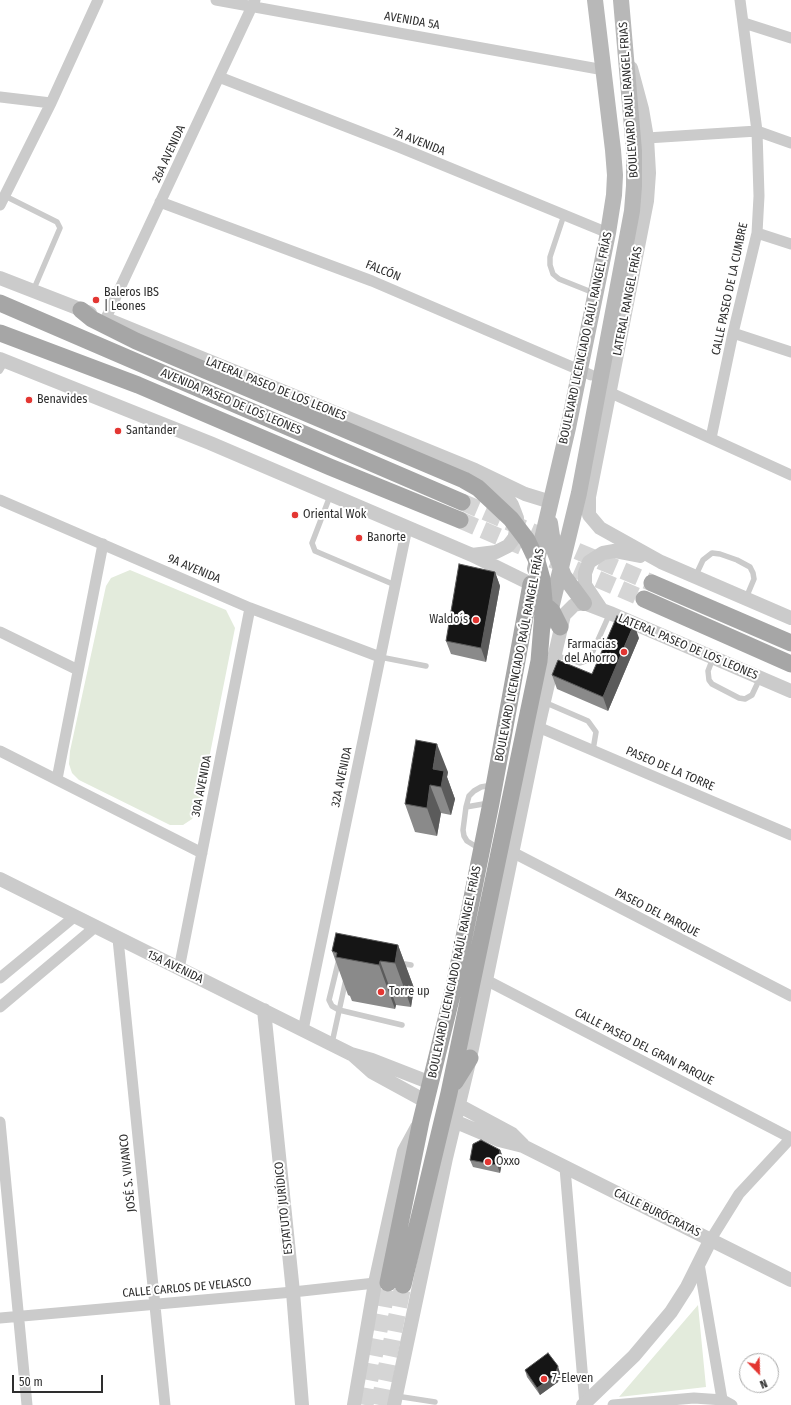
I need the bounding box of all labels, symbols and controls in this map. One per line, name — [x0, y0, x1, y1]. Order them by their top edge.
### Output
street label: AVENIDA 5A — [383, 9, 441, 33]
street label: BOULEVARD RAUL RANGEL FRIAS — [616, 21, 642, 179]
street label: 26A AVENIDA — [149, 123, 189, 185]
street label: 7A AVENIDA — [391, 125, 447, 159]
street label: CALLE PASEO DE LA CUMBRE — [709, 221, 751, 357]
street label: BOULEVARD LICENCIADO RAÚL RANGEL FRÍAS — [556, 230, 616, 446]
street label: LATERAL RANGEL FRÍAS — [610, 245, 646, 357]
street label: FALCÓN — [363, 258, 403, 284]
place label: Baleros IBS | Leones — [104, 286, 159, 314]
marker: Baleros IBS | Leones — [91, 295, 101, 305]
street label: LATERAL PASEO DE LOS LEONES — [204, 354, 348, 424]
street label: AVENIDA PASEO DE LOS LEONES — [158, 366, 304, 438]
place label: Benavides — [37, 393, 87, 407]
marker: Benavides — [24, 395, 34, 405]
place label: Santander — [126, 424, 177, 438]
marker: Santander — [113, 426, 123, 436]
place label: Oriental Wok — [303, 508, 366, 522]
marker: Oriental Wok — [290, 510, 300, 520]
place label: Banorte — [367, 531, 406, 545]
marker: Banorte — [354, 533, 364, 543]
street label: BOULEVARD LICENCIADO RAÚL RANGEL FRÍAS — [492, 547, 548, 763]
street label: 9A AVENIDA — [165, 551, 223, 587]
street label: LATERAL PASEO DE LOS LEONES — [616, 611, 760, 683]
place label: Waldo´s — [429, 613, 468, 627]
marker: Waldo´s — [471, 615, 481, 625]
place label: Farmacias del Ahorro — [564, 638, 616, 666]
marker: Farmacias del Ahorro — [619, 647, 629, 657]
street label: PASEO DE LA TORRE — [624, 744, 716, 794]
street label: 32A AVENIDA — [329, 746, 355, 808]
street label: 30A AVENIDA — [189, 754, 215, 818]
street label: BOULEVARD LICENCIADO RAÚL RANGEL FRÍAS — [425, 864, 485, 1080]
street label: PASEO DEL PARQUE — [612, 885, 702, 941]
street label: 15A AVENIDA — [145, 947, 205, 987]
place label: Torre up — [389, 985, 430, 999]
marker: Torre up — [376, 987, 386, 997]
street label: CALLE PASEO DEL GRAN PARQUE — [572, 1006, 716, 1088]
street label: JOSÉ S. VIVANCO — [117, 1133, 139, 1213]
place label: Oxxo — [496, 1155, 520, 1169]
marker: Oxxo — [483, 1157, 493, 1167]
street label: ESTATUTO JURÍDICO — [272, 1161, 296, 1255]
street label: CALLE BURÓCRATAS — [611, 1186, 703, 1240]
street label: CALLE CARLOS DE VELASCO — [122, 1275, 252, 1301]
north arrow — [739, 1353, 779, 1393]
scale bar — [14, 1367, 105, 1393]
place label: 7-Eleven — [552, 1372, 593, 1386]
marker: 7-Eleven — [539, 1374, 549, 1384]
text: 50 m — [19, 1375, 43, 1389]
text: N — [758, 1376, 769, 1391]

